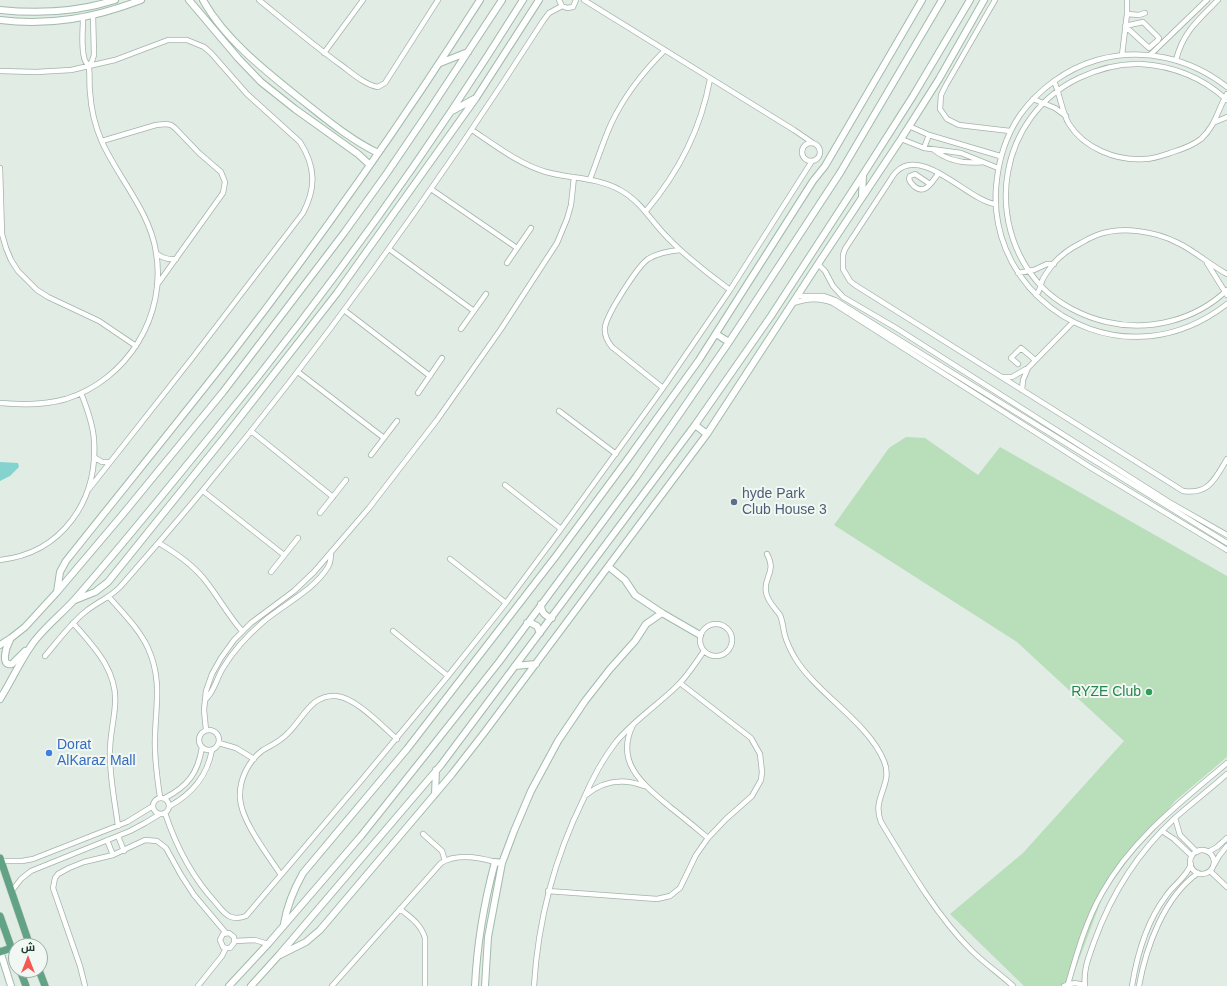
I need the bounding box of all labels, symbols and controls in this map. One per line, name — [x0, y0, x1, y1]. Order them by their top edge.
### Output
place label: hyde Park Club House 3 — [742, 486, 827, 518]
marker: hyde Park Club House 3 — [729, 497, 739, 507]
place label: RYZE Club — [1071, 684, 1141, 700]
marker: RYZE Club — [1144, 687, 1154, 697]
place label: Dorat AlKaraz Mall — [57, 737, 136, 770]
marker: Dorat AlKaraz Mall — [44, 748, 54, 758]
north arrow — [8, 938, 48, 978]
text: ش — [21, 941, 35, 953]

